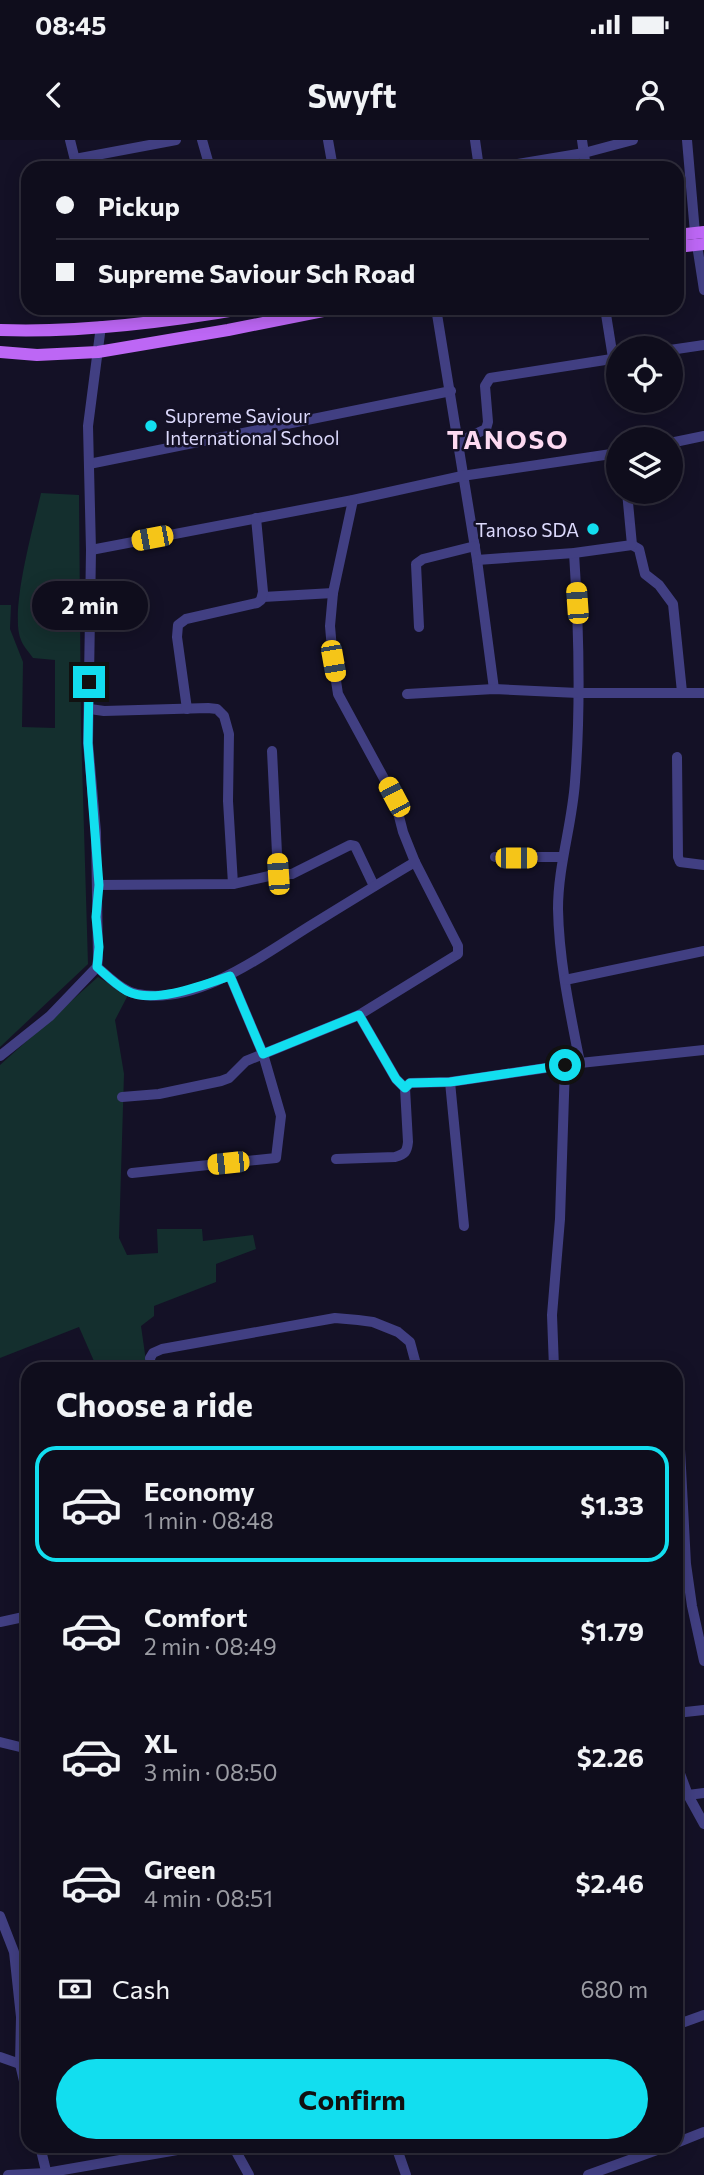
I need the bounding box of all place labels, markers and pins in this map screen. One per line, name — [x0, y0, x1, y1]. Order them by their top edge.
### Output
place label: Supreme Saviour International School — [165, 404, 340, 449]
marker: Supreme Saviour International School — [143, 418, 159, 434]
place label: Tanoso SDA — [475, 518, 579, 541]
marker: Tanoso SDA — [585, 521, 601, 537]

